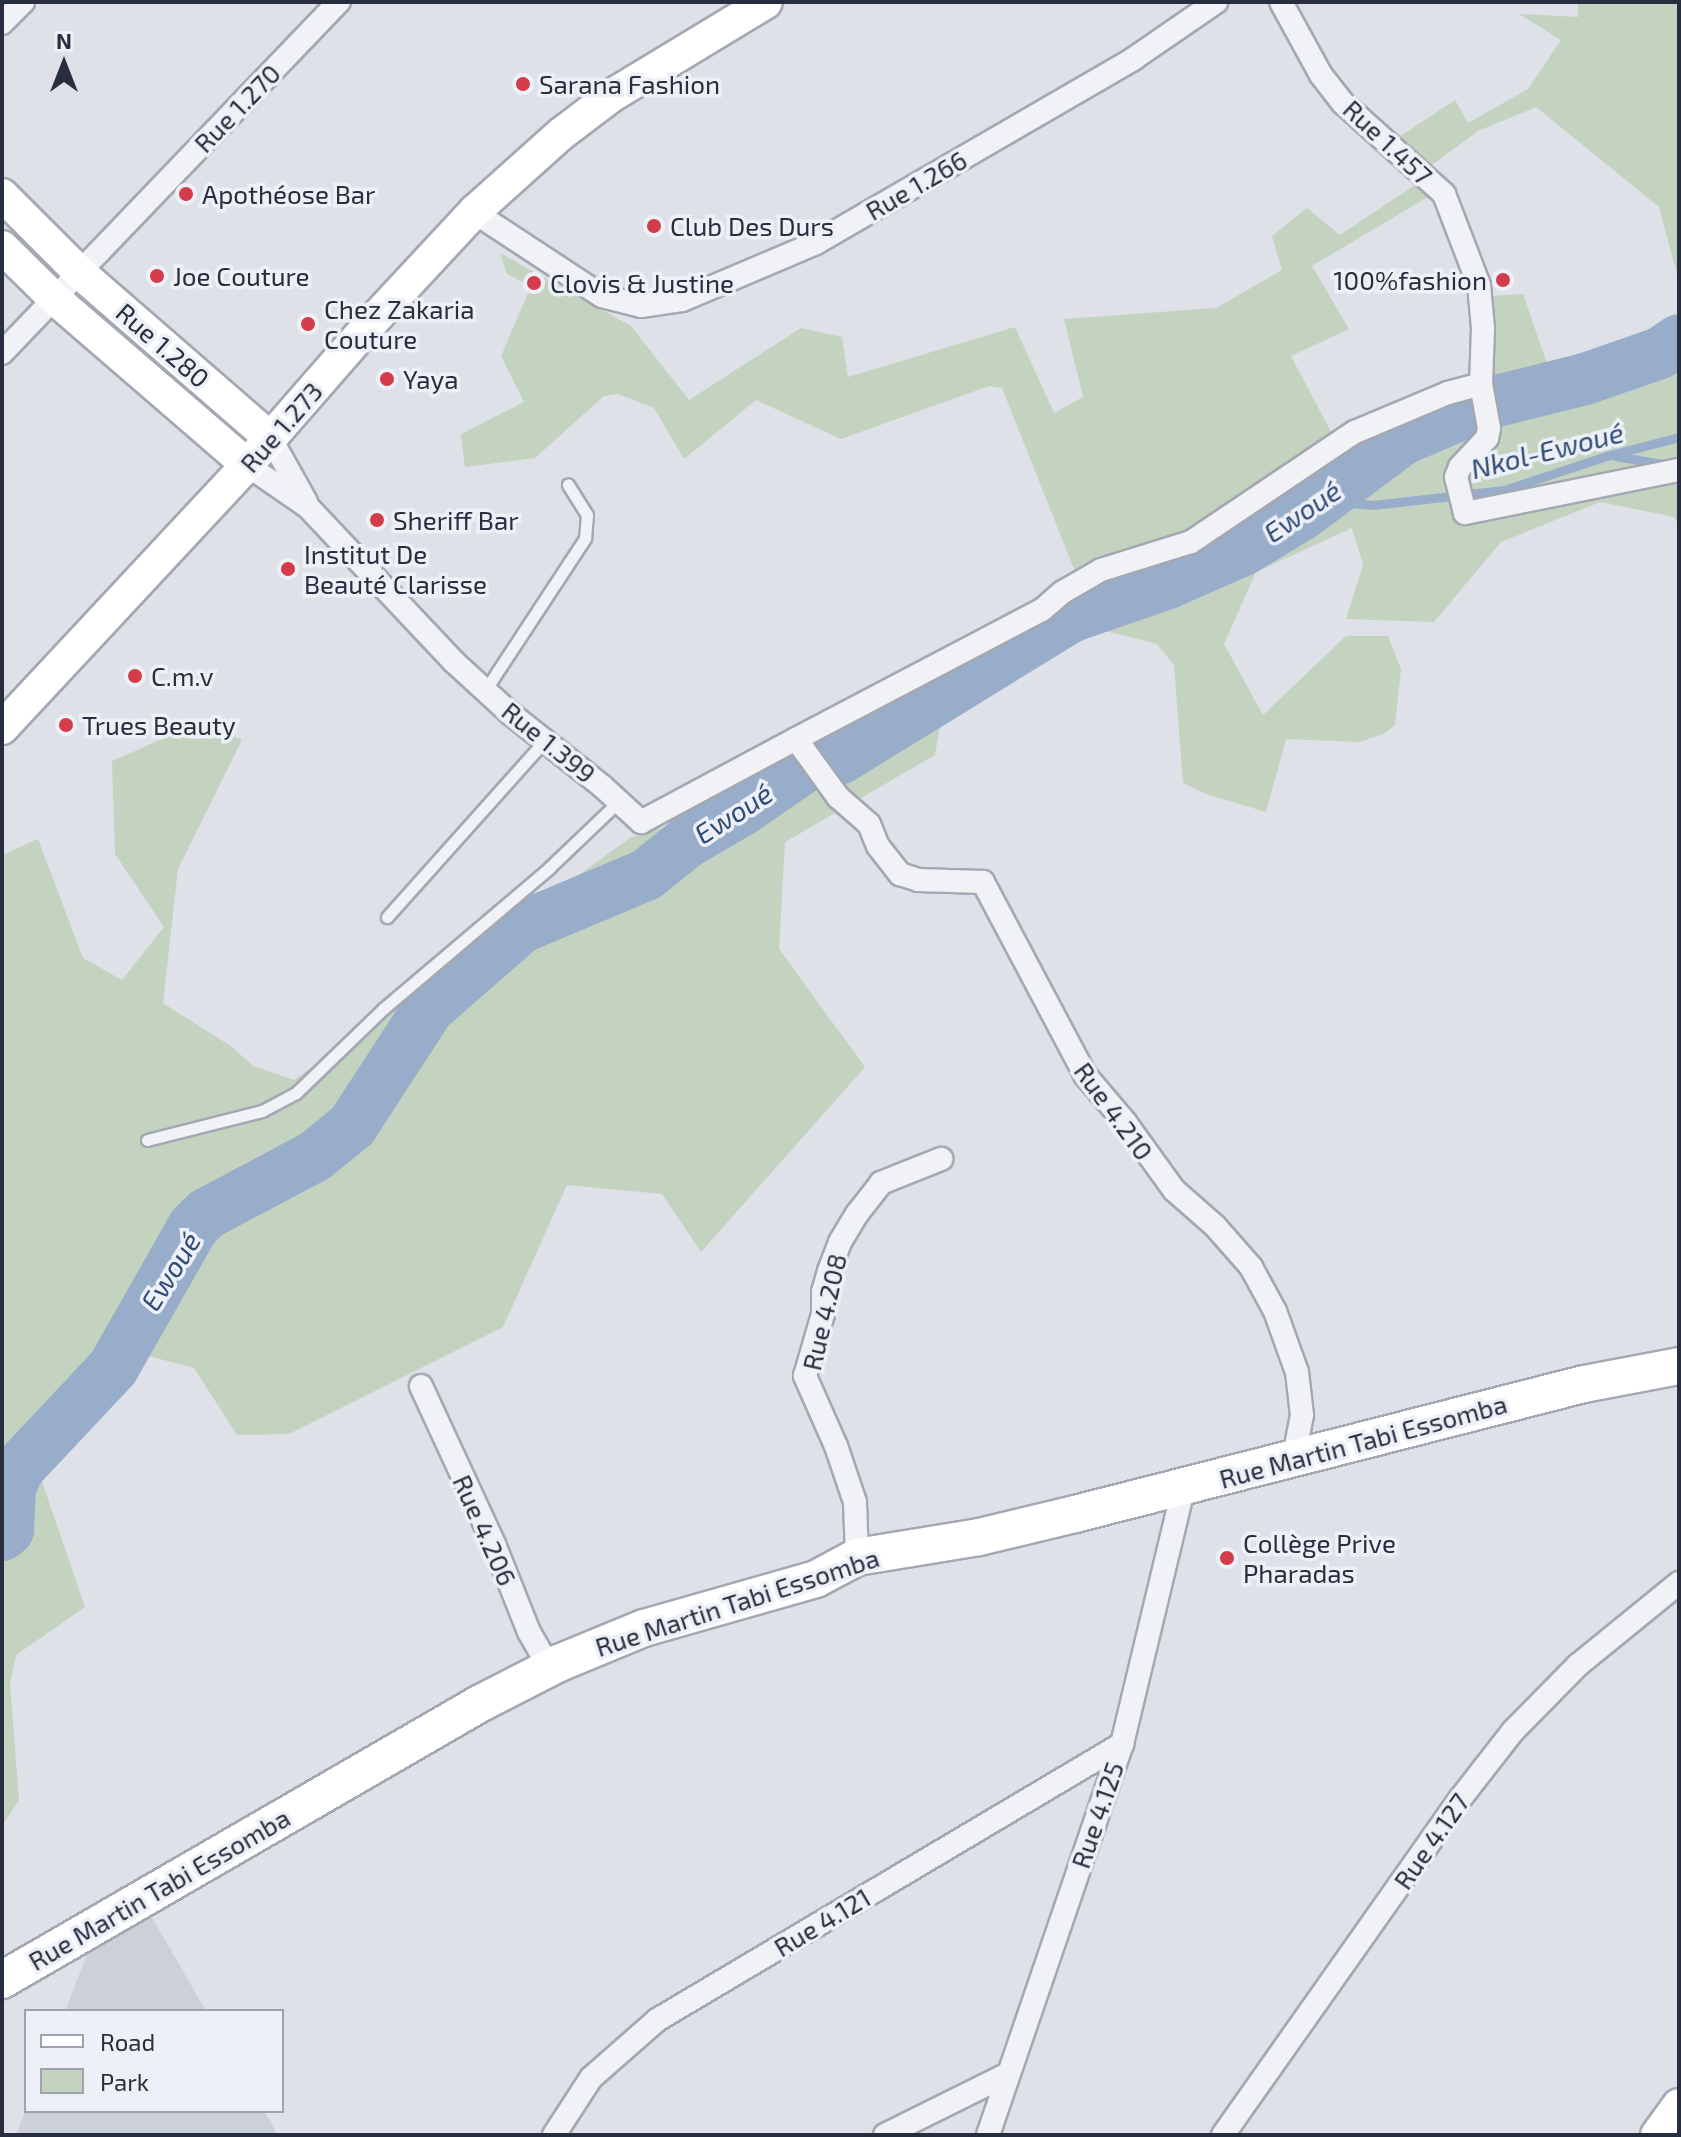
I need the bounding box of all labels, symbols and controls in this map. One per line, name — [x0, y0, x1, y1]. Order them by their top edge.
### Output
north arrow — [24, 24, 104, 104]
text: N — [56, 27, 72, 53]
street label: Rue 1.270 — [187, 57, 287, 159]
place label: Sarana Fashion — [539, 68, 720, 100]
marker: Sarana Fashion — [514, 75, 532, 93]
street label: Rue 1.457 — [1337, 93, 1439, 191]
street label: Rue 1.266 — [860, 144, 972, 226]
place label: Apothéose Bar — [202, 178, 376, 210]
marker: Apothéose Bar — [177, 185, 195, 203]
place label: Club Des Durs — [670, 210, 834, 242]
marker: Club Des Durs — [645, 217, 663, 235]
place label: Joe Couture — [173, 260, 310, 292]
place label: 100%fashion — [1333, 264, 1487, 296]
marker: Joe Couture — [148, 267, 166, 285]
place label: Clovis & Justine — [550, 267, 735, 299]
marker: 100%fashion — [1494, 271, 1512, 289]
marker: Clovis & Justine — [525, 274, 543, 292]
place label: Chez Zakaria Couture — [324, 293, 475, 354]
street label: Rue 1.280 — [110, 296, 216, 394]
marker: Chez Zakaria Couture — [299, 315, 317, 333]
place label: Yaya — [403, 363, 459, 395]
marker: Yaya — [378, 370, 396, 388]
street label: Rue 1.273 — [233, 376, 329, 478]
water label: Nkol-Ewoué — [1467, 415, 1627, 485]
water label: Ewoué — [1257, 473, 1347, 549]
place label: Sheriff Bar — [393, 504, 519, 536]
marker: Sheriff Bar — [368, 511, 386, 529]
place label: Institut De Beauté Clarisse — [304, 538, 487, 600]
marker: Institut De Beauté Clarisse — [279, 560, 297, 578]
place label: C.m.v — [151, 660, 213, 692]
marker: C.m.v — [126, 667, 144, 685]
street label: Rue 1.399 — [496, 695, 602, 789]
place label: Trues Beauty — [82, 709, 236, 741]
marker: Trues Beauty — [57, 716, 75, 734]
water label: Ewoué — [688, 775, 778, 851]
street label: Rue 4.210 — [1068, 1056, 1160, 1166]
water label: Ewoué — [133, 1226, 207, 1316]
street label: Rue 4.208 — [795, 1251, 853, 1373]
street label: Rue Martin Tabi Essomba — [1216, 1387, 1510, 1495]
street label: Rue 4.206 — [447, 1470, 523, 1590]
place label: Collège Prive Pharadas — [1243, 1527, 1396, 1588]
street label: Rue Martin Tabi Essomba — [591, 1541, 883, 1663]
marker: Collège Prive Pharadas — [1218, 1549, 1236, 1567]
street label: Rue 4.125 — [1064, 1758, 1130, 1872]
street label: Rue 4.127 — [1387, 1787, 1475, 1895]
street label: Rue Martin Tabi Essomba — [23, 1801, 295, 1977]
street label: Rue 4.121 — [768, 1881, 876, 1963]
legend — [24, 2009, 284, 2113]
text: Road — [100, 2027, 155, 2056]
text: Park — [100, 2067, 149, 2096]

